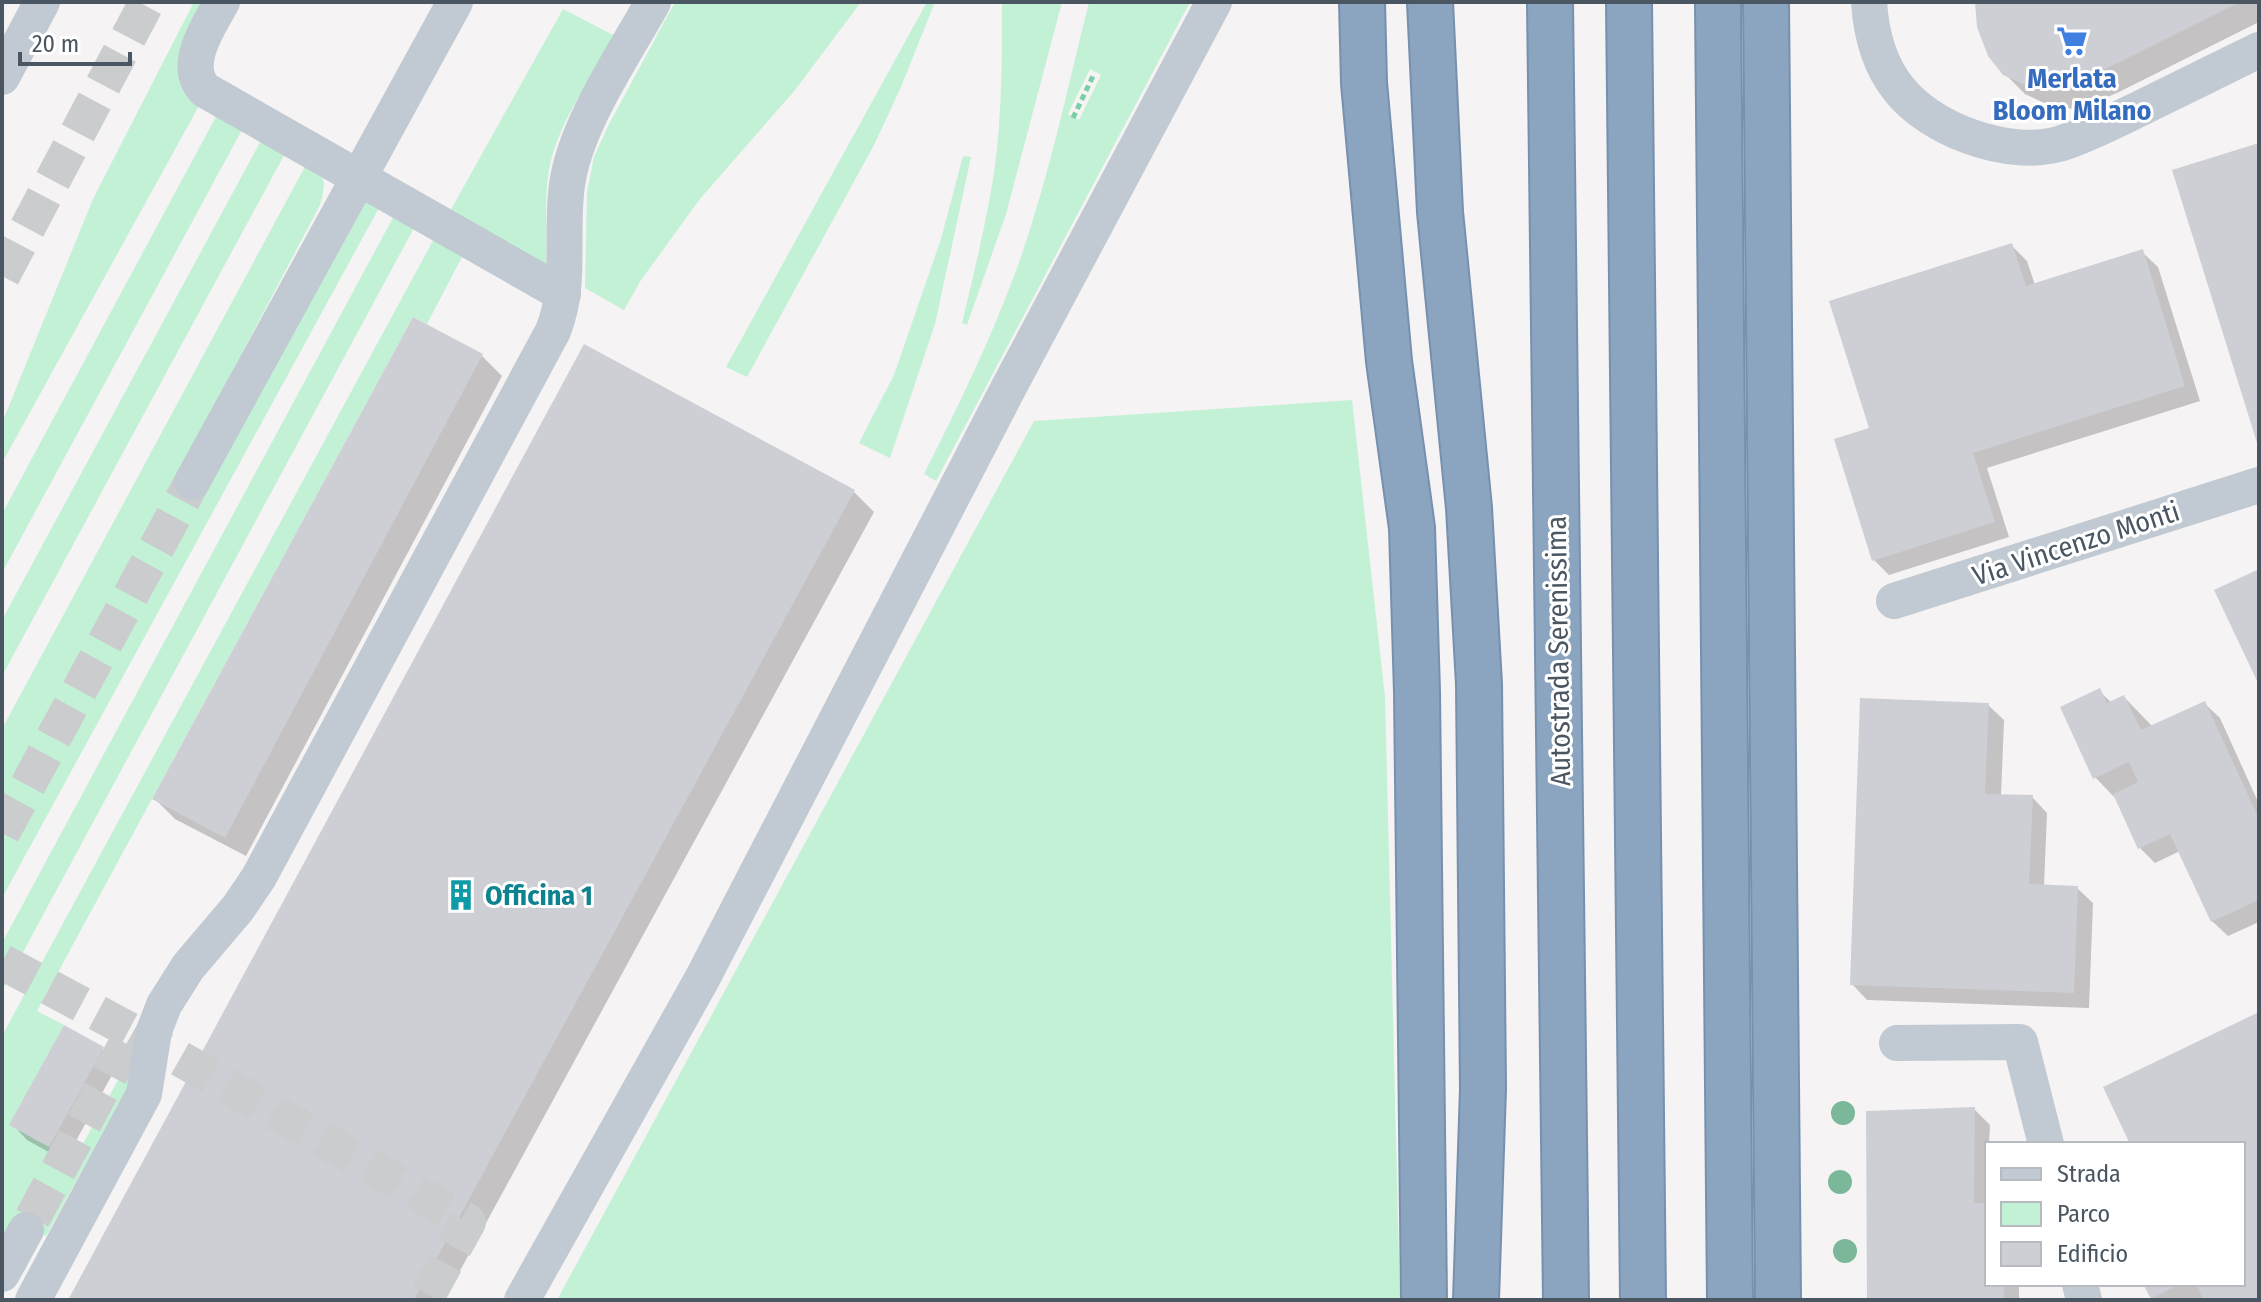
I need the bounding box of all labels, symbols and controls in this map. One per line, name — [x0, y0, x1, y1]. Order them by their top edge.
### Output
scale bar — [20, 16, 130, 66]
supermarket icon: Merlata Bloom Milano — [2055, 24, 2089, 58]
text: 20 m — [32, 30, 79, 58]
place label: Merlata Bloom Milano — [1993, 62, 2151, 127]
street label: Via Vincenzo Monti — [1969, 494, 2184, 592]
street label: Autostrada Serenissima — [1540, 516, 1577, 786]
building icon: Officina 1 — [444, 878, 478, 912]
place label: Officina 1 — [485, 879, 593, 912]
legend — [1985, 1142, 2245, 1286]
text: Strada — [2057, 1160, 2121, 1188]
text: Parco — [2057, 1200, 2110, 1228]
text: Edificio — [2057, 1240, 2128, 1268]

